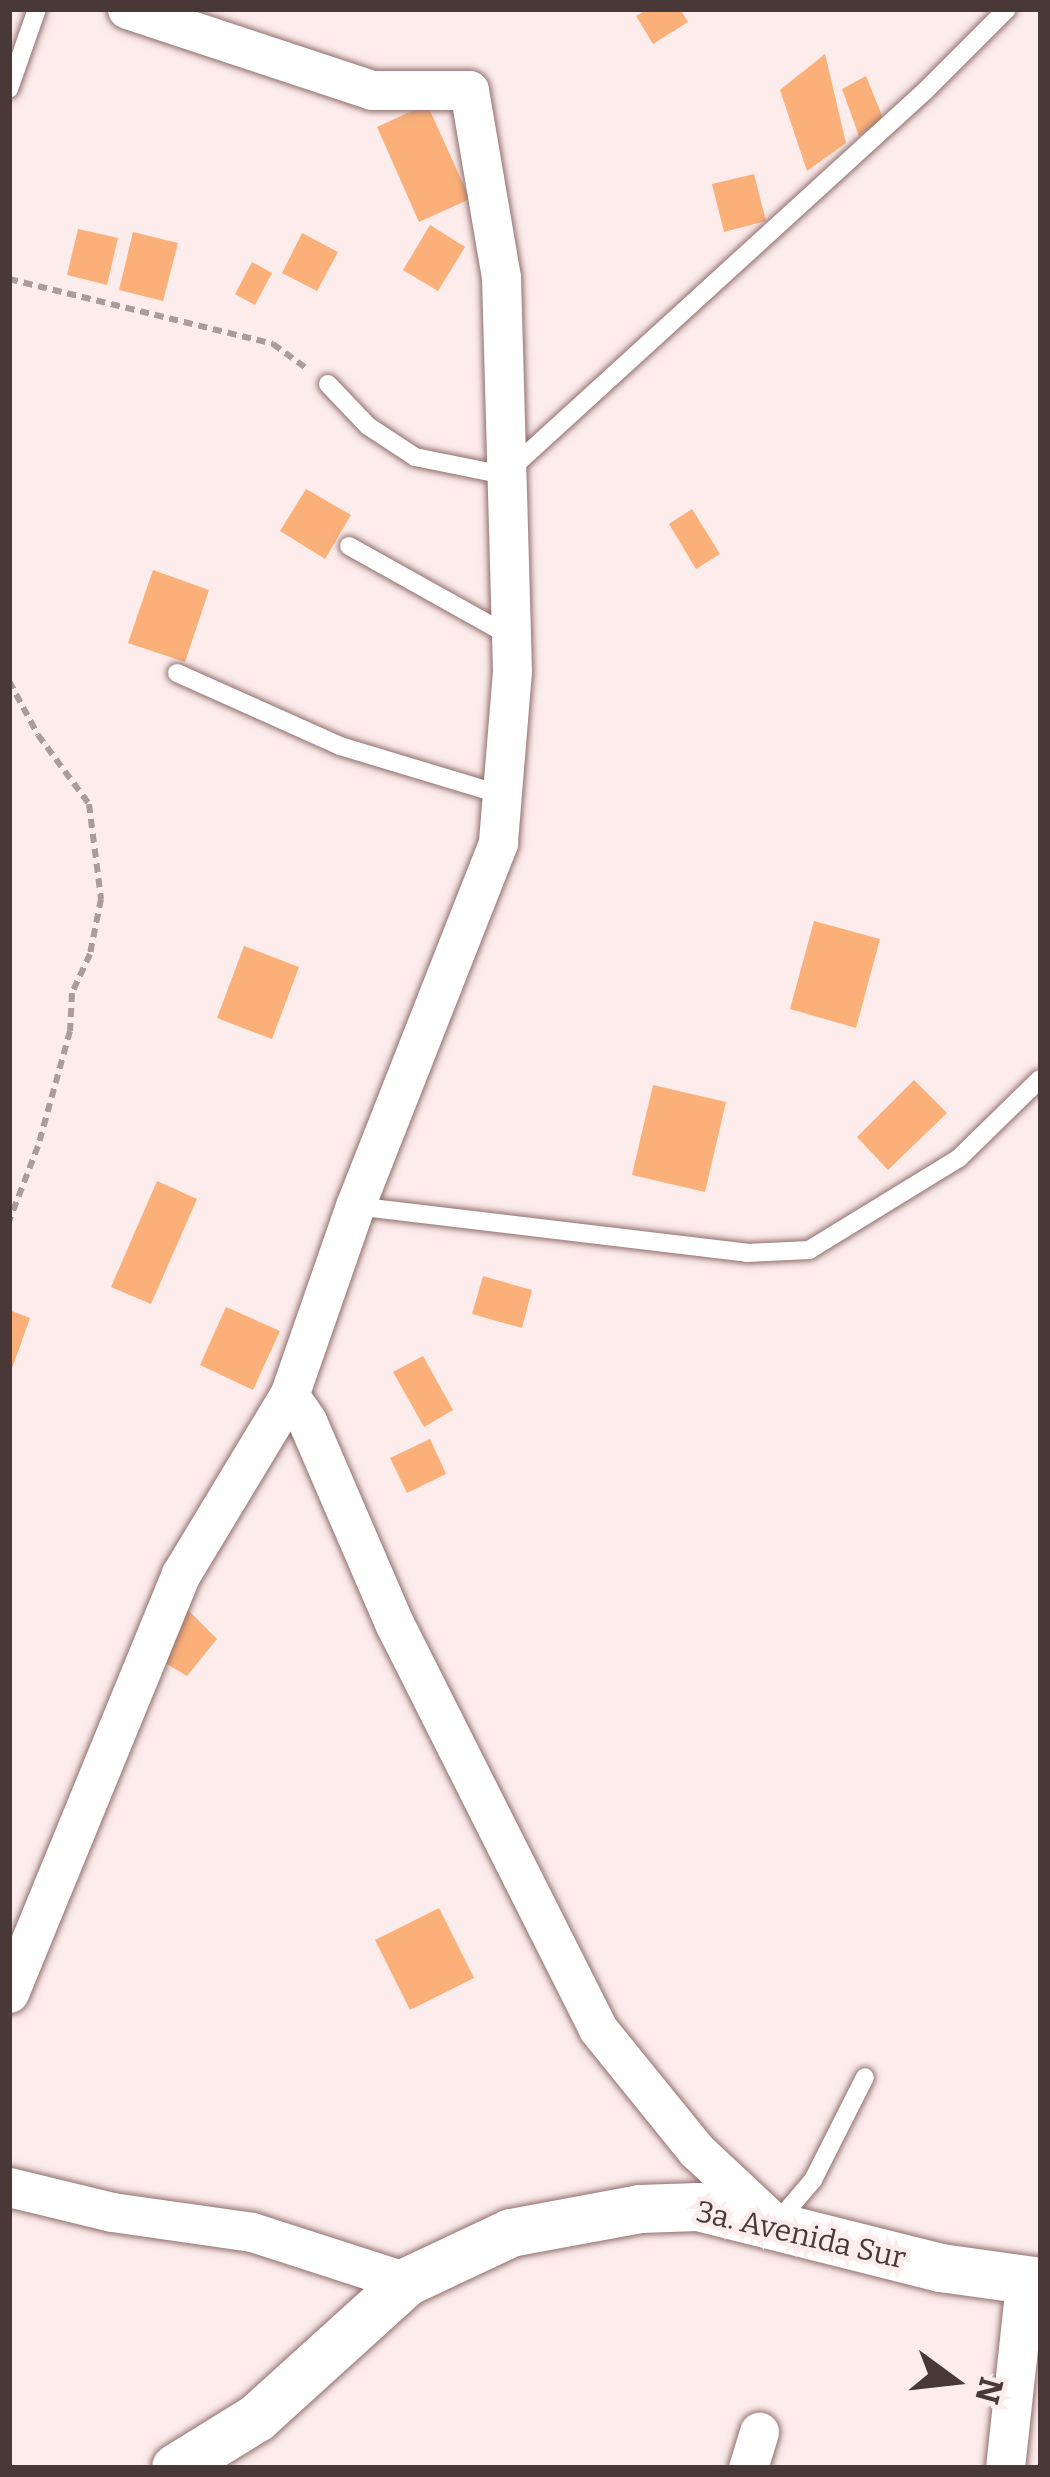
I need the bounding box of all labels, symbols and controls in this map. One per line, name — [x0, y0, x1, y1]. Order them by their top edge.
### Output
street label: 3a. Avenida Sur — [693, 2193, 909, 2277]
north arrow — [894, 2321, 1014, 2441]
text: N — [966, 2373, 1011, 2408]

